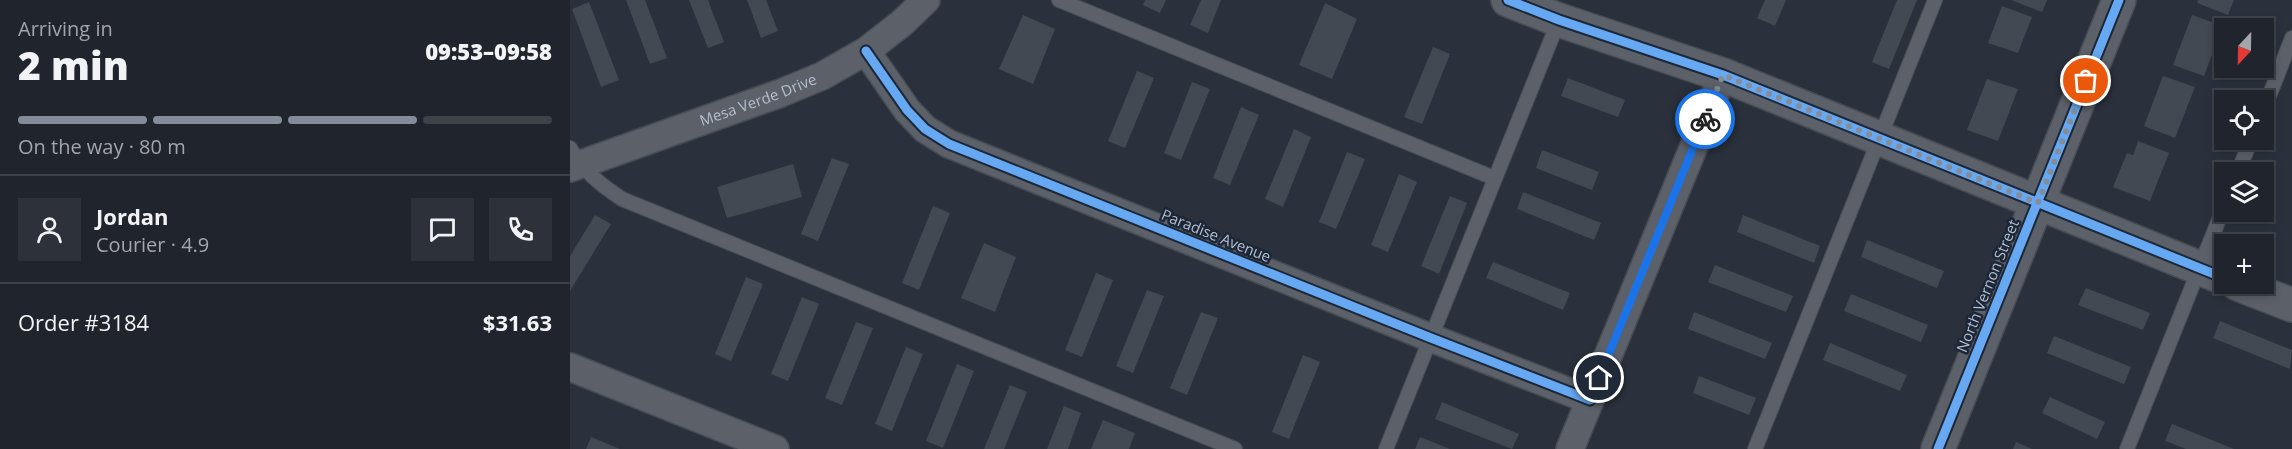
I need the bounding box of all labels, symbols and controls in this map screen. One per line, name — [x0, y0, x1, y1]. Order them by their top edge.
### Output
text: Arriving in — [18, 15, 113, 42]
north arrow — [2214, 18, 2274, 78]
map controls — [2214, 18, 2274, 294]
text: 09:53–09:58 — [425, 36, 552, 66]
text: 2 min — [18, 38, 129, 91]
pin — [2060, 55, 2111, 106]
icon: bag — [2069, 64, 2102, 97]
street label: Mesa Verde Drive — [697, 68, 819, 130]
courier — [1675, 89, 1735, 149]
button: locate — [2214, 90, 2274, 150]
icon: bike — [1689, 103, 1722, 136]
text: On the way · 80 m — [18, 133, 186, 160]
button: layers — [2214, 162, 2274, 222]
button: person — [18, 198, 81, 261]
button: chat — [411, 198, 474, 261]
button: phone — [489, 198, 552, 261]
text: Jordan — [96, 201, 169, 231]
street label: Paradise Avenue — [1159, 204, 1274, 266]
street label: North Vernon Street — [1951, 216, 2023, 355]
text: Courier · 4.9 — [96, 231, 209, 258]
button: + — [2214, 234, 2274, 294]
text: Order #3184 — [18, 307, 149, 337]
text: $31.63 — [483, 307, 552, 337]
pin — [1573, 352, 1624, 403]
icon: home — [1582, 361, 1615, 394]

